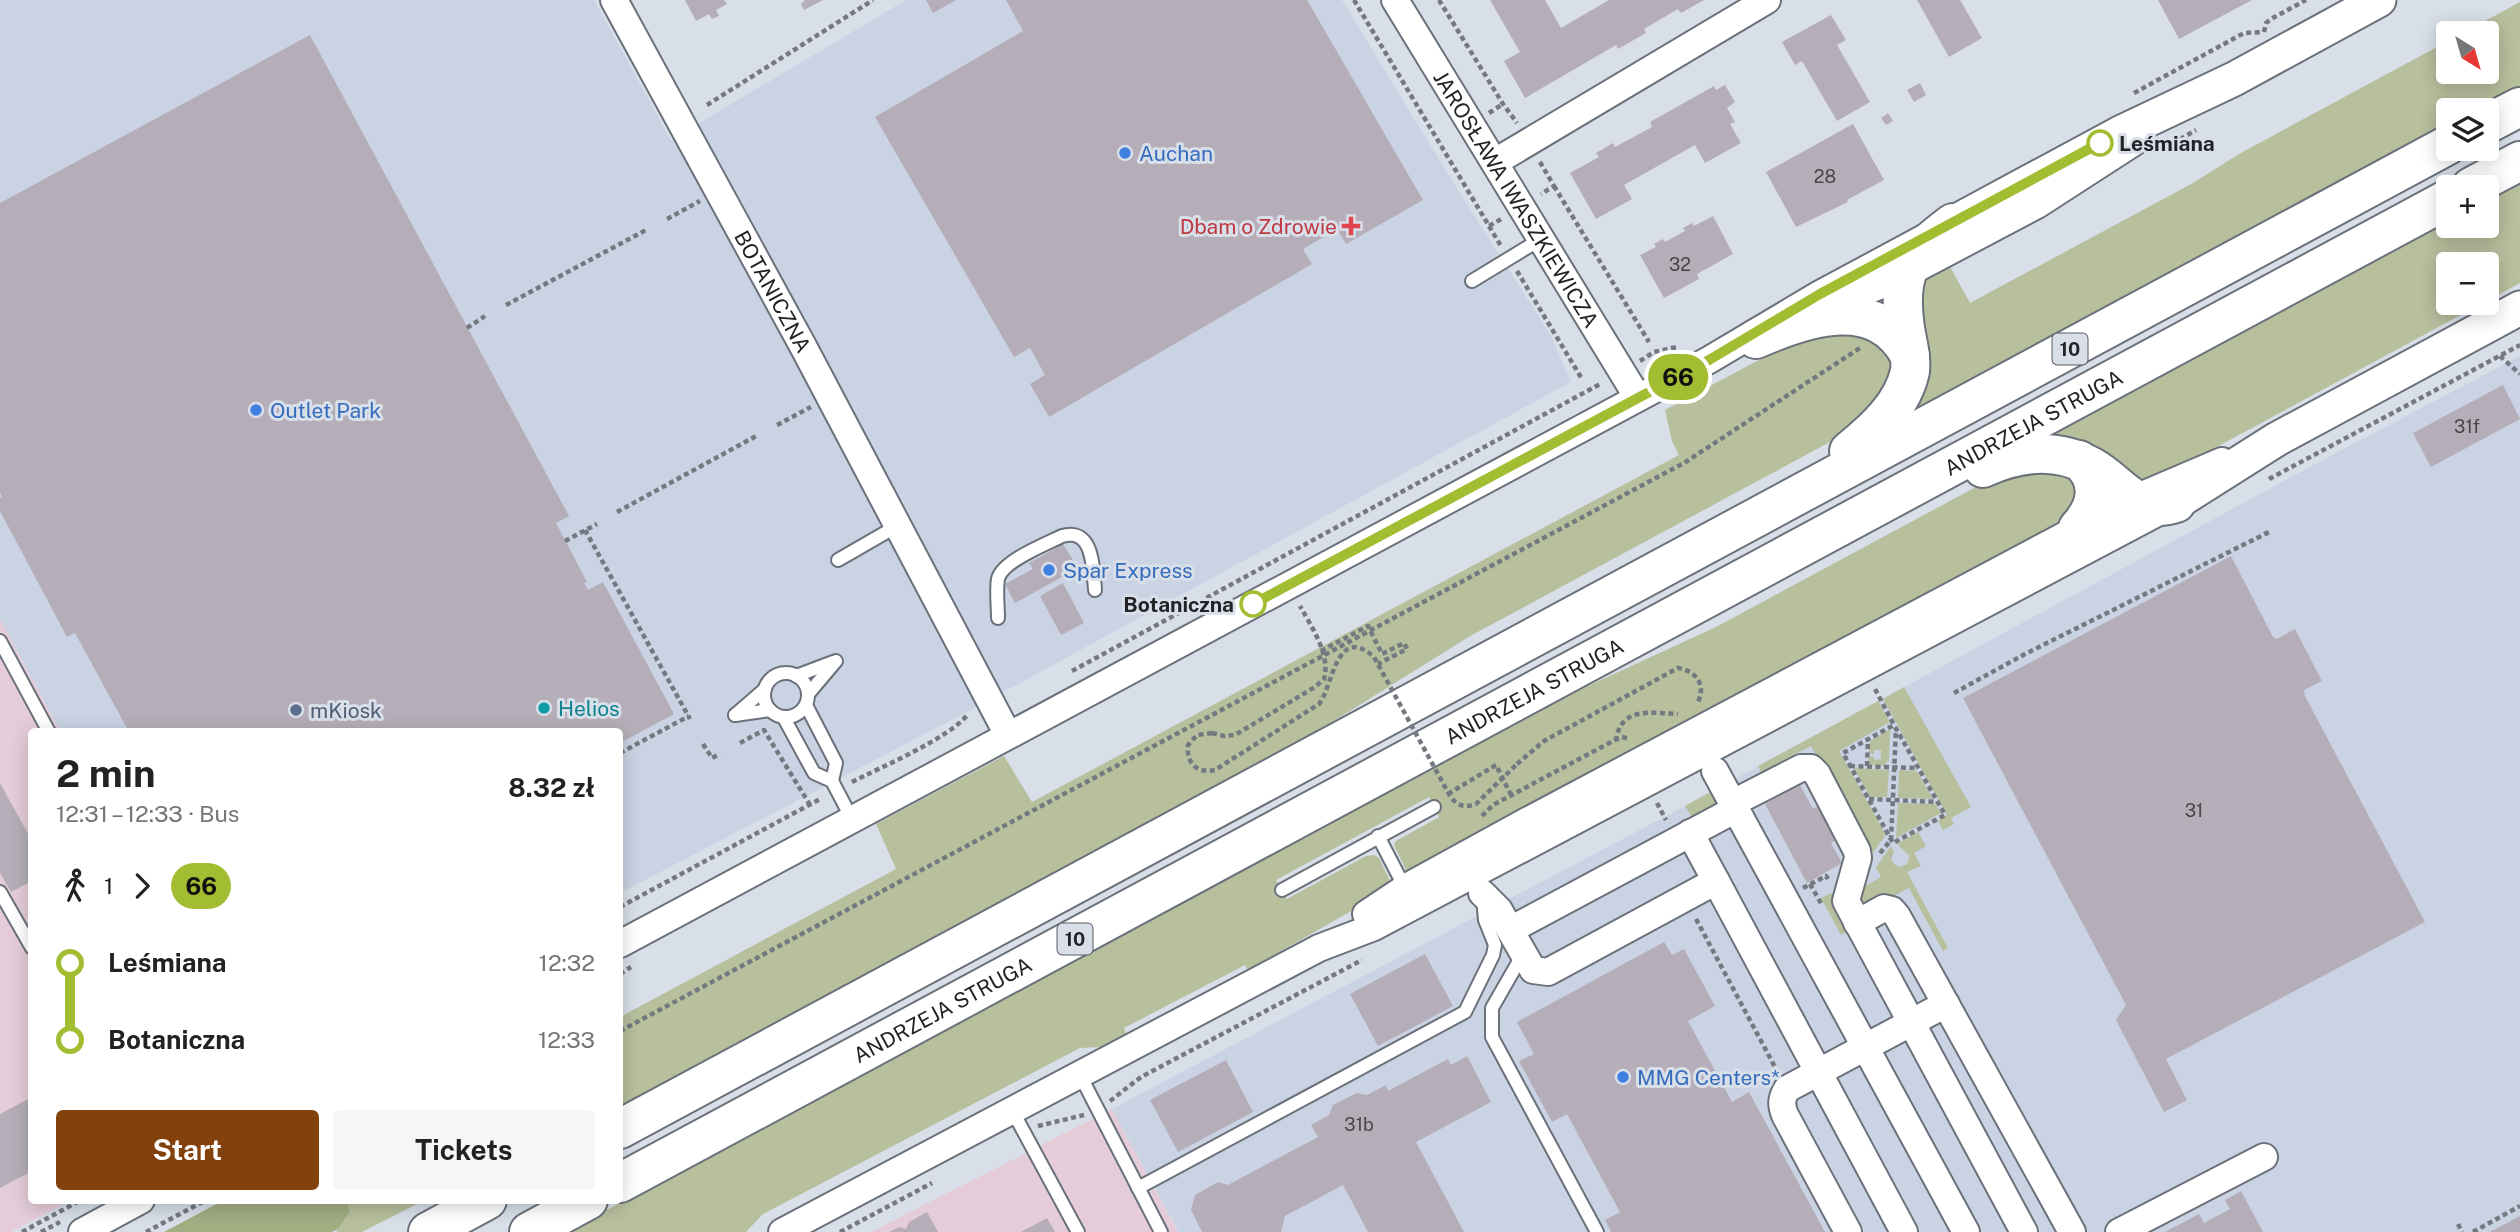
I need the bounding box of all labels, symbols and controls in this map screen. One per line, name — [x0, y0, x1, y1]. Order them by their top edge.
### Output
north arrow — [2436, 21, 2499, 84]
map controls — [2436, 21, 2499, 315]
street label: JAROSŁAWA IWASZKIEWICZA — [1429, 66, 1604, 332]
button: layers — [2436, 98, 2499, 161]
marker: Leśmiana — [2087, 130, 2113, 156]
place label: Leśmiana — [2119, 131, 2215, 156]
place label: Auchan — [1139, 141, 1213, 166]
marker: Auchan — [1117, 145, 1133, 161]
house number: 28 — [1814, 166, 1836, 187]
button: + — [2436, 175, 2499, 238]
place label: Dbam o Zdrowie — [1180, 214, 1337, 239]
marker: Dbam o Zdrowie — [1343, 218, 1359, 234]
street label: BOTANICZNA — [730, 226, 817, 357]
button: − — [2436, 252, 2499, 315]
house number: 32 — [1669, 254, 1691, 275]
road number: 10 — [2052, 334, 2088, 364]
line badge: 66 — [1646, 354, 1710, 400]
text: 66 — [1662, 363, 1694, 391]
street label: ANDRZEJA STRUGA — [1940, 364, 2127, 480]
place label: Outlet Park — [270, 398, 381, 423]
marker: Outlet Park — [248, 402, 264, 418]
house number: 31f — [2454, 416, 2480, 437]
place label: Spar Express — [1063, 558, 1193, 583]
marker: Spar Express — [1041, 562, 1057, 578]
marker: Botaniczna — [1240, 591, 1266, 617]
place label: Botaniczna — [1123, 592, 1234, 617]
street label: ANDRZEJA STRUGA — [1440, 633, 1628, 749]
place label: Helios — [558, 696, 620, 721]
place label: mKiosk — [310, 698, 382, 723]
marker: Helios — [536, 700, 552, 716]
marker: mKiosk — [288, 702, 304, 718]
text: 2 min — [56, 751, 156, 796]
text: 8.32 zł — [508, 772, 595, 803]
text: 12:31 – 12:33 · Bus — [56, 800, 240, 827]
house number: 31 — [2185, 800, 2203, 821]
icon: walk — [56, 867, 94, 905]
icon: forward — [123, 867, 161, 905]
text: 1 — [104, 872, 113, 899]
text: 66 — [185, 872, 217, 900]
road number: 10 — [1058, 923, 1092, 954]
text: Leśmiana — [108, 947, 226, 978]
text: 12:32 — [539, 949, 595, 976]
street label: ANDRZEJA STRUGA — [849, 951, 1036, 1068]
text: Botaniczna — [108, 1024, 245, 1055]
text: 12:33 — [538, 1026, 595, 1053]
place label: MMG Centers* — [1637, 1065, 1780, 1090]
marker: MMG Centers* — [1615, 1069, 1631, 1085]
button: Start — [56, 1110, 319, 1190]
button: Tickets — [333, 1110, 595, 1190]
house number: 31b — [1344, 1114, 1374, 1135]

